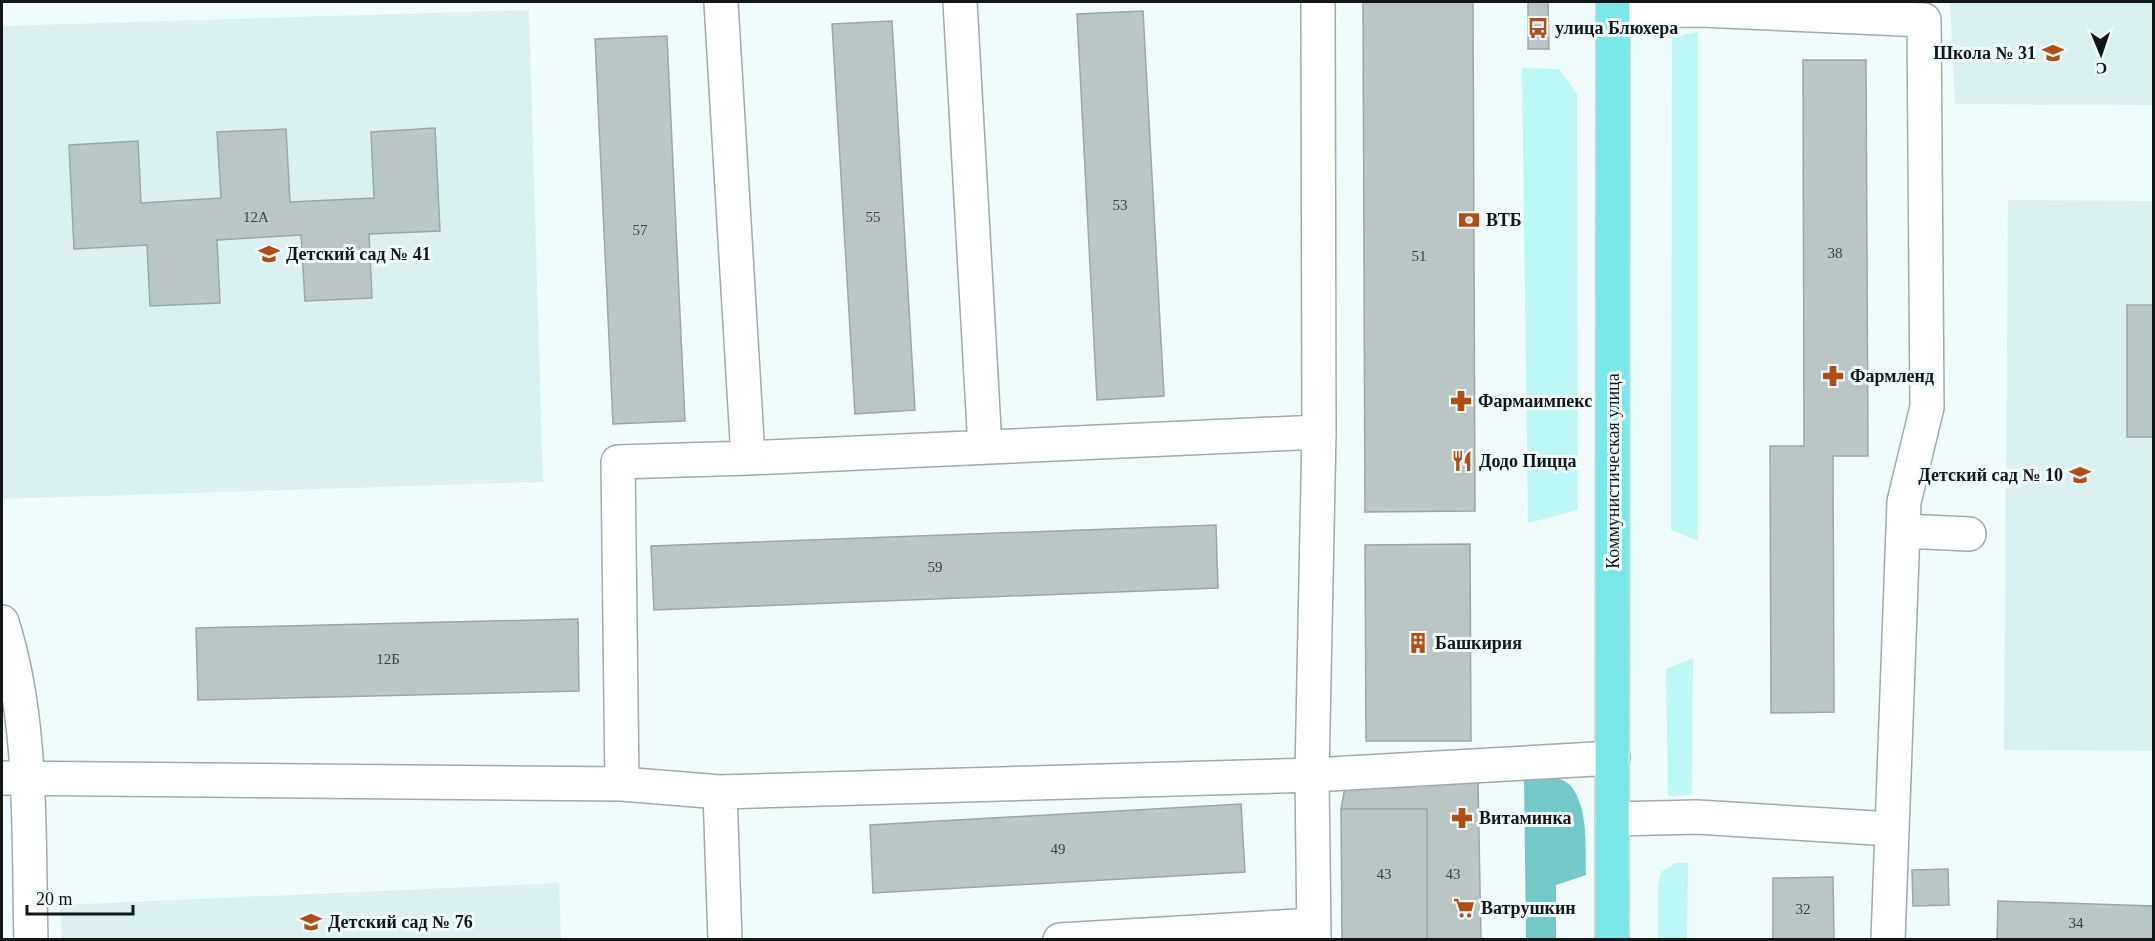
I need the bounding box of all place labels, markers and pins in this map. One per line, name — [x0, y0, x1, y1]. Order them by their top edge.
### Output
bus stop icon: улица Блюхера — [1526, 16, 1550, 40]
place label: улица Блюхера — [1555, 18, 1678, 38]
school or university icon: Школа № 31 — [2041, 41, 2065, 65]
place label: Школа № 31 — [1933, 43, 2036, 63]
bank icon: ВТБ — [1457, 208, 1481, 232]
place label: ВТБ — [1486, 210, 1522, 230]
school or university icon: Детский сад № 41 — [257, 242, 281, 266]
place label: Детский сад № 41 — [286, 244, 431, 264]
pharmacy icon: Фармленд — [1821, 364, 1845, 388]
place label: Фармленд — [1850, 366, 1934, 386]
pharmacy icon: Фармаимпекс — [1449, 389, 1473, 413]
place label: Фармаимпекс — [1478, 391, 1592, 411]
restaurant icon: Додо Пицца — [1450, 449, 1474, 473]
place label: Додо Пицца — [1479, 451, 1577, 471]
school or university icon: Детский сад № 10 — [2068, 463, 2092, 487]
place label: Детский сад № 10 — [1918, 465, 2063, 485]
building icon: Башкирия — [1406, 631, 1430, 655]
place label: Башкирия — [1435, 633, 1522, 653]
pharmacy icon: Витаминка — [1450, 806, 1474, 830]
place label: Витаминка — [1479, 808, 1572, 828]
supermarket icon: Ватрушкин — [1452, 896, 1476, 920]
place label: Ватрушкин — [1481, 898, 1576, 918]
school or university icon: Детский сад № 76 — [299, 910, 323, 934]
place label: Детский сад № 76 — [328, 912, 473, 932]

